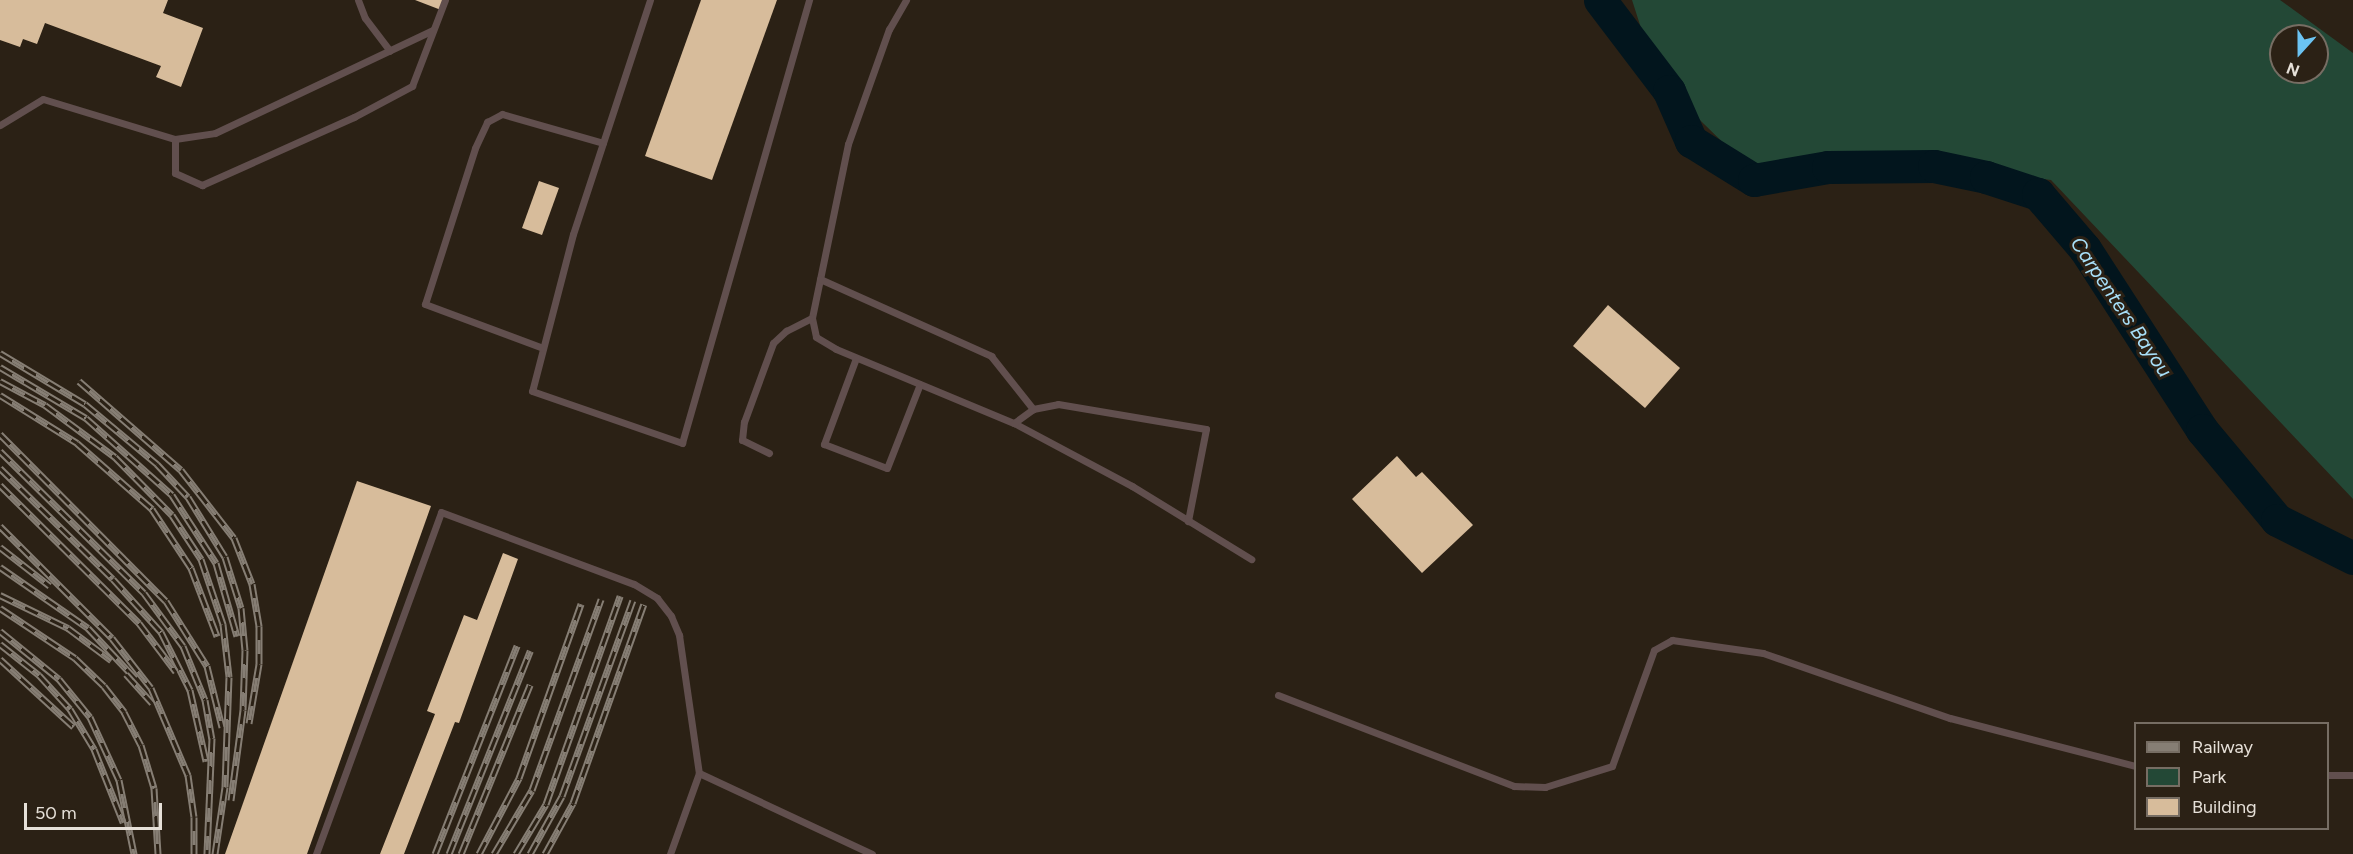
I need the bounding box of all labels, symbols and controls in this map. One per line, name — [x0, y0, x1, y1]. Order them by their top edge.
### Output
north arrow — [2269, 24, 2329, 84]
text: N — [2284, 58, 2302, 80]
water label: Carpenters Bayou — [2065, 232, 2177, 382]
legend — [2134, 722, 2329, 830]
text: Railway — [2192, 736, 2253, 758]
text: Park — [2192, 766, 2226, 788]
scale bar — [27, 791, 165, 829]
text: Building — [2192, 796, 2257, 818]
text: 50 m — [35, 802, 77, 824]

